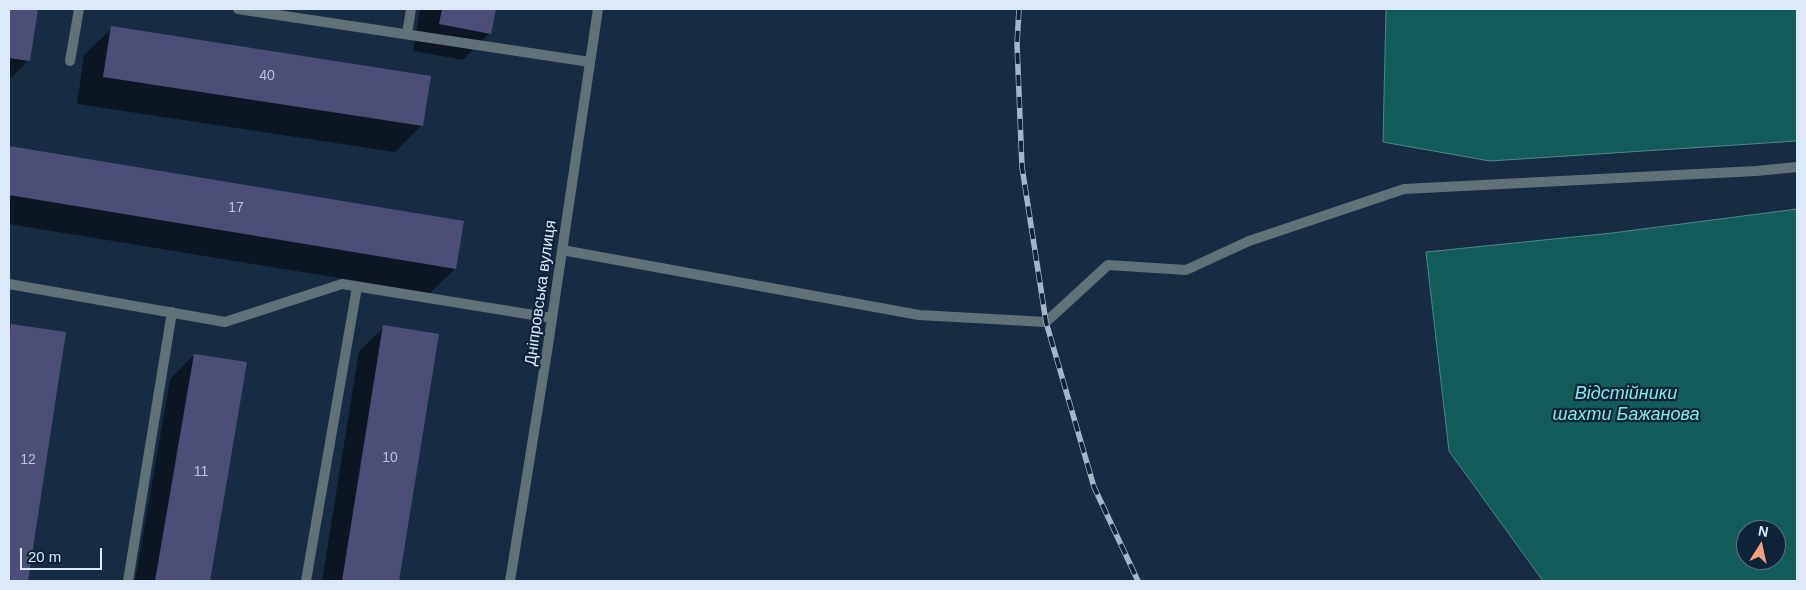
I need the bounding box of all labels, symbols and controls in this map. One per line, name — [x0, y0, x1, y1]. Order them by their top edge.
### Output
house number: 40 — [259, 68, 275, 84]
house number: 17 — [228, 200, 244, 216]
street label: Дніпровська вулиця — [521, 219, 561, 367]
water label: Відстійники шахти Бажанова — [1552, 383, 1700, 426]
house number: 10 — [382, 450, 398, 466]
house number: 12 — [20, 452, 36, 468]
house number: 11 — [194, 464, 208, 480]
north arrow — [1736, 520, 1786, 570]
text: N — [1757, 522, 1770, 540]
scale bar — [22, 538, 105, 570]
text: 20 m — [28, 548, 61, 565]

